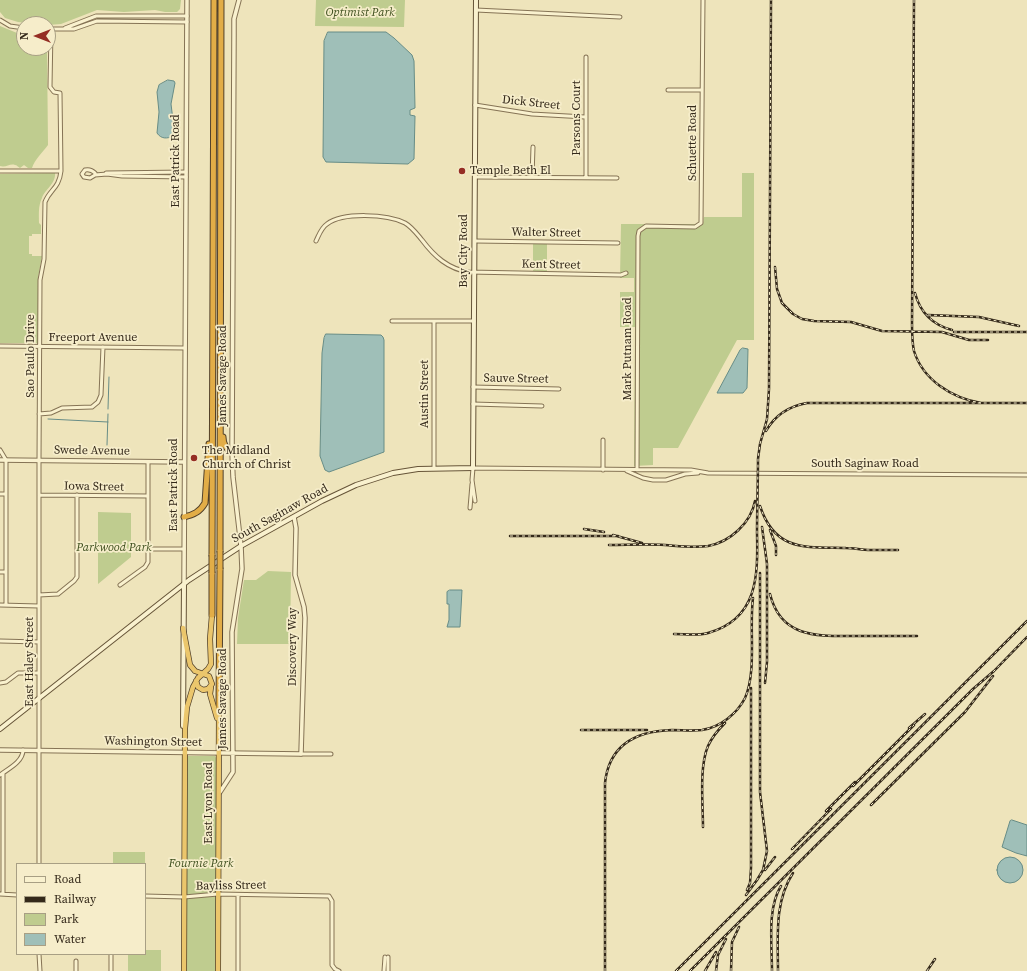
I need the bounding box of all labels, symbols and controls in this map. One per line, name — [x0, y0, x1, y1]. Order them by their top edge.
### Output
park label: Optimist Park — [325, 6, 395, 20]
north arrow — [16, 16, 56, 56]
text: N — [17, 32, 32, 40]
street label: Parsons Court — [570, 80, 584, 156]
street label: Dick Street — [501, 93, 561, 113]
street label: Schuette Road — [686, 105, 700, 181]
street label: East Patrick Road — [169, 114, 183, 208]
place label: Temple Beth El — [470, 164, 551, 178]
marker: Temple Beth El — [457, 166, 467, 176]
street label: Bay City Road — [457, 214, 471, 288]
street label: Walter Street — [511, 225, 581, 241]
street label: Kent Street — [521, 257, 581, 273]
street label: Mark Putnam Road — [621, 297, 635, 401]
street label: Sao Paulo Drive — [24, 314, 38, 398]
street label: James Savage Road — [216, 325, 230, 427]
street label: Freeport Avenue — [49, 331, 137, 345]
street label: Austin Street — [418, 360, 432, 428]
street label: Sauve Street — [483, 371, 549, 387]
street label: East Patrick Road — [167, 438, 181, 532]
street label: Swede Avenue — [54, 443, 130, 459]
place label: The Midland Church of Christ — [202, 444, 291, 472]
marker: The Midland Church of Christ — [189, 453, 199, 463]
street label: South Saginaw Road — [811, 457, 919, 471]
street label: Iowa Street — [64, 479, 124, 495]
street label: South Saginaw Road — [229, 482, 331, 546]
park label: Parkwood Park — [76, 541, 152, 555]
street label: Discovery Way — [286, 608, 300, 686]
street label: East Haley Street — [23, 617, 37, 707]
street label: James Savage Road — [216, 648, 230, 750]
street label: Washington Street — [104, 734, 202, 750]
street label: East Lyon Road — [202, 762, 216, 844]
park label: Fournie Park — [169, 857, 233, 871]
legend — [16, 863, 146, 955]
text: Road — [54, 871, 81, 887]
street label: Bayliss Street — [195, 878, 267, 894]
text: Railway — [54, 891, 96, 907]
text: Park — [54, 911, 79, 927]
text: Water — [54, 931, 86, 947]

